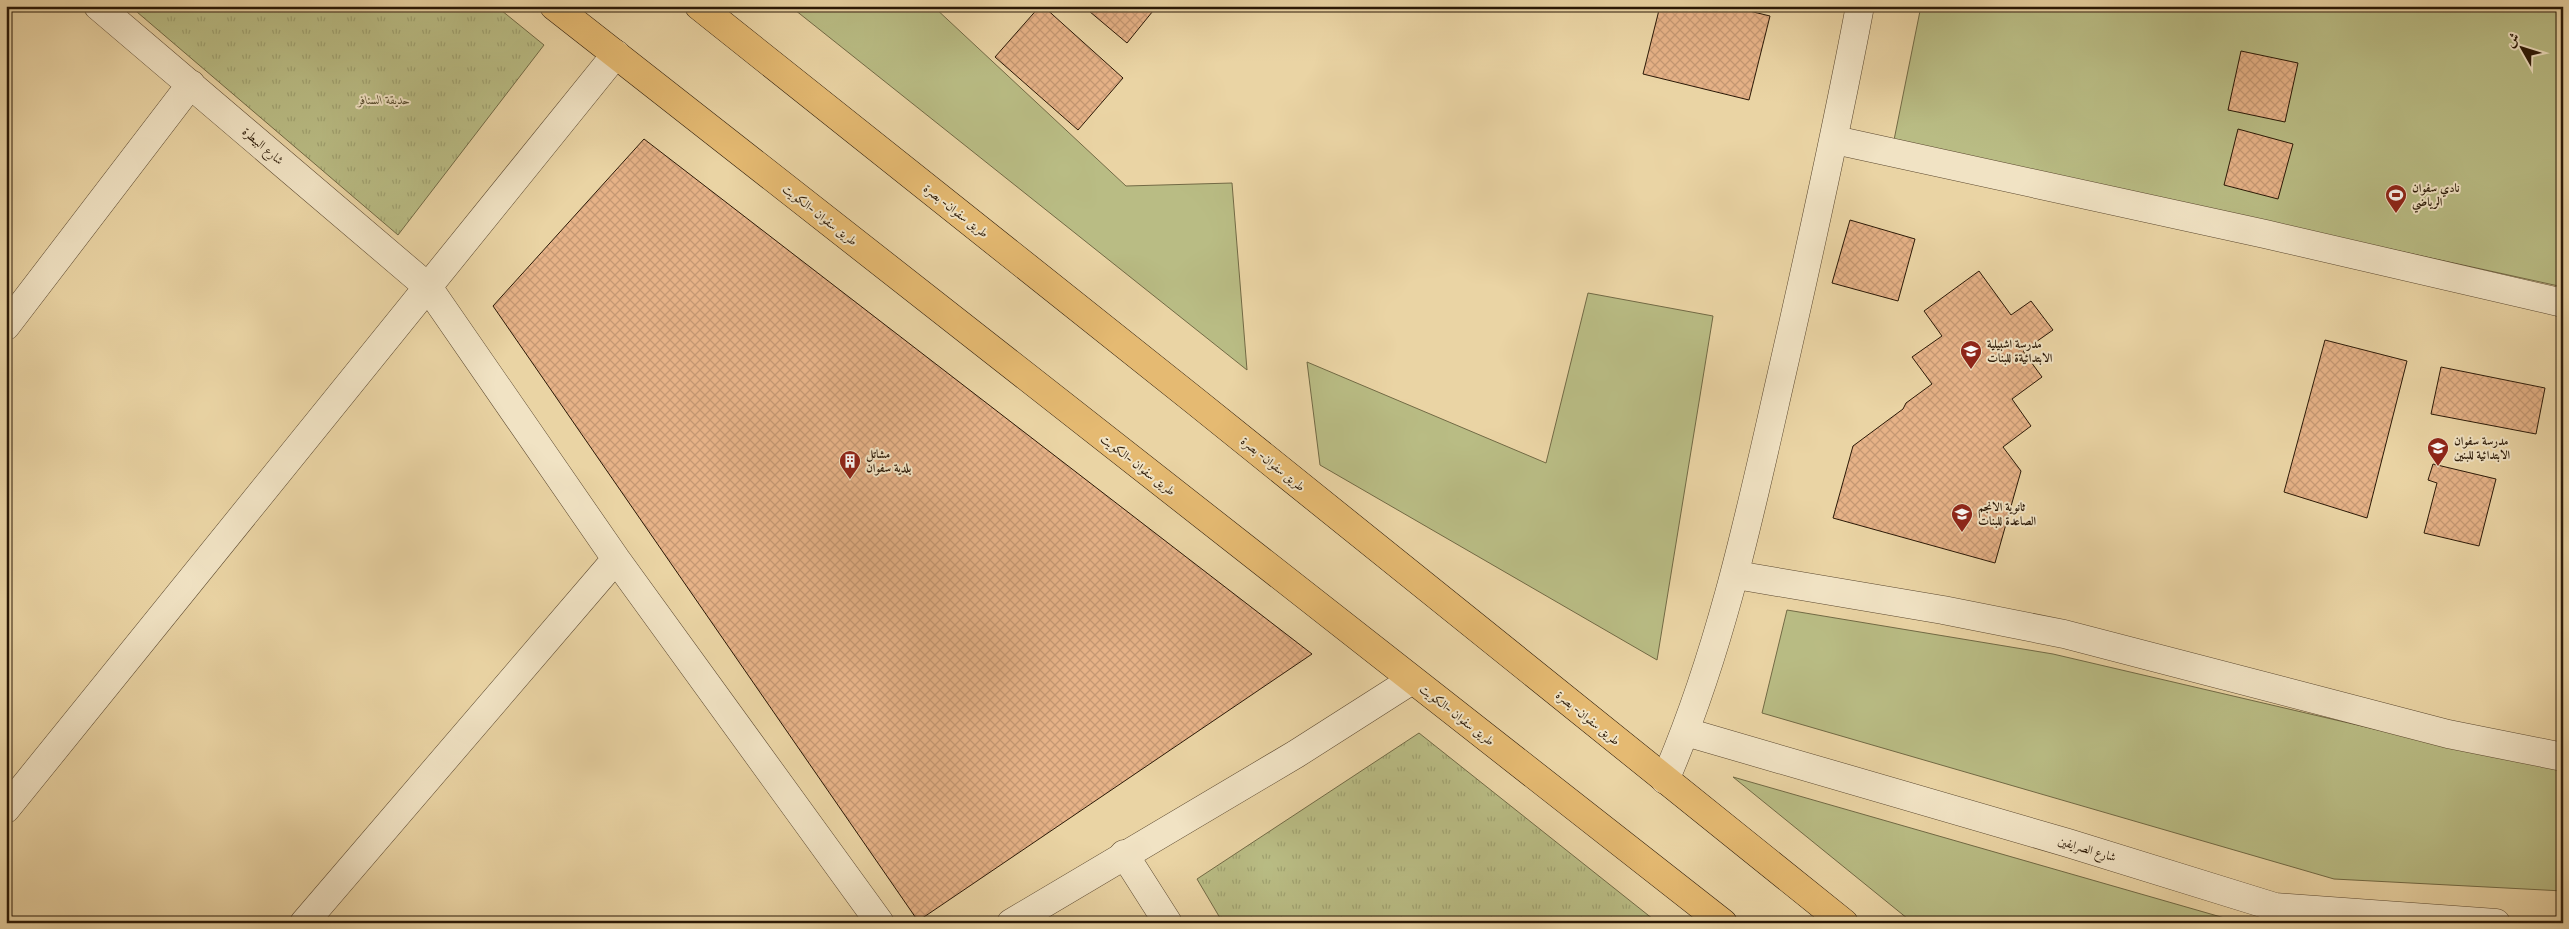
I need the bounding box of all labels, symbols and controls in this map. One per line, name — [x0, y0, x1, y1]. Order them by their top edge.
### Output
north arrow — [2496, 22, 2546, 72]
text: ش — [2501, 29, 2523, 51]
park label: حديقة السنافر — [357, 92, 410, 108]
street label: شارع البيطرة — [237, 124, 287, 171]
place label: نادي سفوان الرياضي — [2412, 180, 2460, 213]
street label: طريق سفوان -الكويت — [779, 181, 861, 249]
street label: طريق سفوان- بصرة — [920, 181, 992, 242]
sports icon: نادي سفوان الرياضي — [2384, 183, 2408, 214]
place label: مدرسة اشبيلية الابتدائيةة للبنات — [1987, 336, 2053, 366]
school or university icon: مدرسة اشبيلية الابتدائيةة للبنات — [1959, 339, 1983, 370]
street label: طريق سفوان -الكويت — [1097, 431, 1179, 499]
street label: طريق سفوان- بصرة — [1238, 433, 1309, 495]
place label: مدرسة سفوان الابتدائية للبنين — [2454, 433, 2511, 463]
school or university icon: مدرسة سفوان الابتدائية للبنين — [2426, 436, 2450, 467]
place label: مشاتل بلدية سفوان — [866, 446, 911, 476]
building icon: مشاتل بلدية سفوان — [838, 449, 862, 480]
place label: ثانوية الانجم الصاعدة للبنات — [1978, 499, 2036, 528]
school or university icon: ثانوية الانجم الصاعدة للبنات — [1950, 502, 1974, 533]
street label: طريق سفوان -الكويت — [1416, 681, 1498, 749]
street label: طريق سفوان- بصرة — [1553, 687, 1624, 749]
street label: شارع الصرايفين — [2055, 833, 2118, 868]

